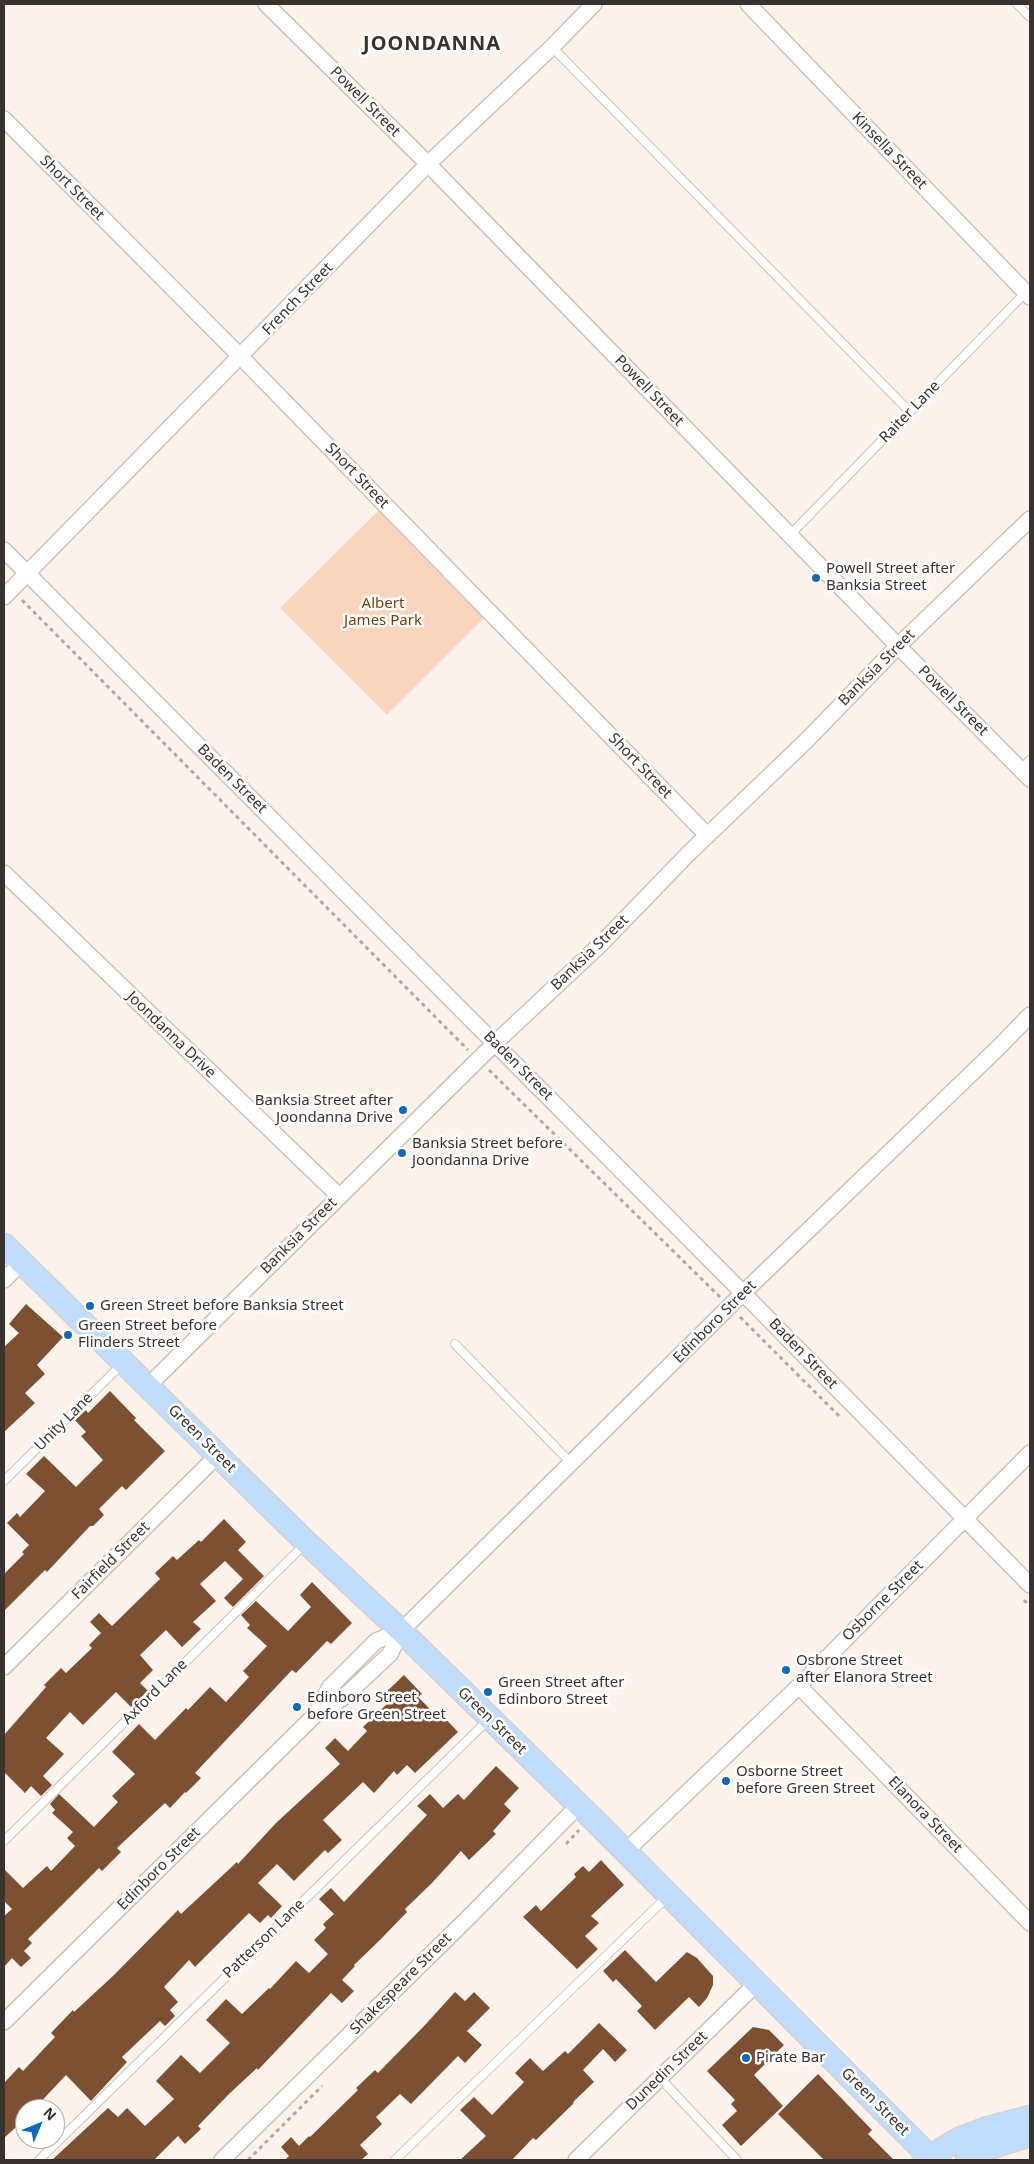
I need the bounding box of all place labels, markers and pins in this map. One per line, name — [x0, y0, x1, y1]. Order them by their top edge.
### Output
place label: Powell Street after Banksia Street — [826, 560, 955, 595]
marker: Powell Street after Banksia Street — [810, 572, 822, 584]
place label: Banksia Street after Joondanna Drive — [255, 1092, 393, 1127]
marker: Banksia Street after Joondanna Drive — [397, 1104, 409, 1116]
place label: Banksia Street before Joondanna Drive — [412, 1135, 563, 1170]
marker: Banksia Street before Joondanna Drive — [396, 1147, 408, 1159]
place label: Green Street before Banksia Street — [100, 1297, 344, 1315]
marker: Green Street before Banksia Street — [84, 1300, 96, 1312]
place label: Green Street before Flinders Street — [78, 1317, 217, 1352]
marker: Green Street before Flinders Street — [62, 1329, 74, 1341]
place label: Osbrone Street after Elanora Street — [796, 1652, 933, 1687]
marker: Osbrone Street after Elanora Street — [780, 1664, 792, 1676]
place label: Green Street after Edinboro Street — [498, 1674, 624, 1709]
marker: Green Street after Edinboro Street — [482, 1686, 494, 1698]
place label: Edinboro Street before Green Street — [307, 1689, 446, 1724]
marker: Edinboro Street before Green Street — [291, 1701, 303, 1713]
place label: Osborne Street before Green Street — [736, 1763, 875, 1798]
marker: Osborne Street before Green Street — [720, 1775, 732, 1787]
place label: Pirate Bar — [756, 2049, 825, 2067]
marker: Pirate Bar — [740, 2052, 752, 2064]

